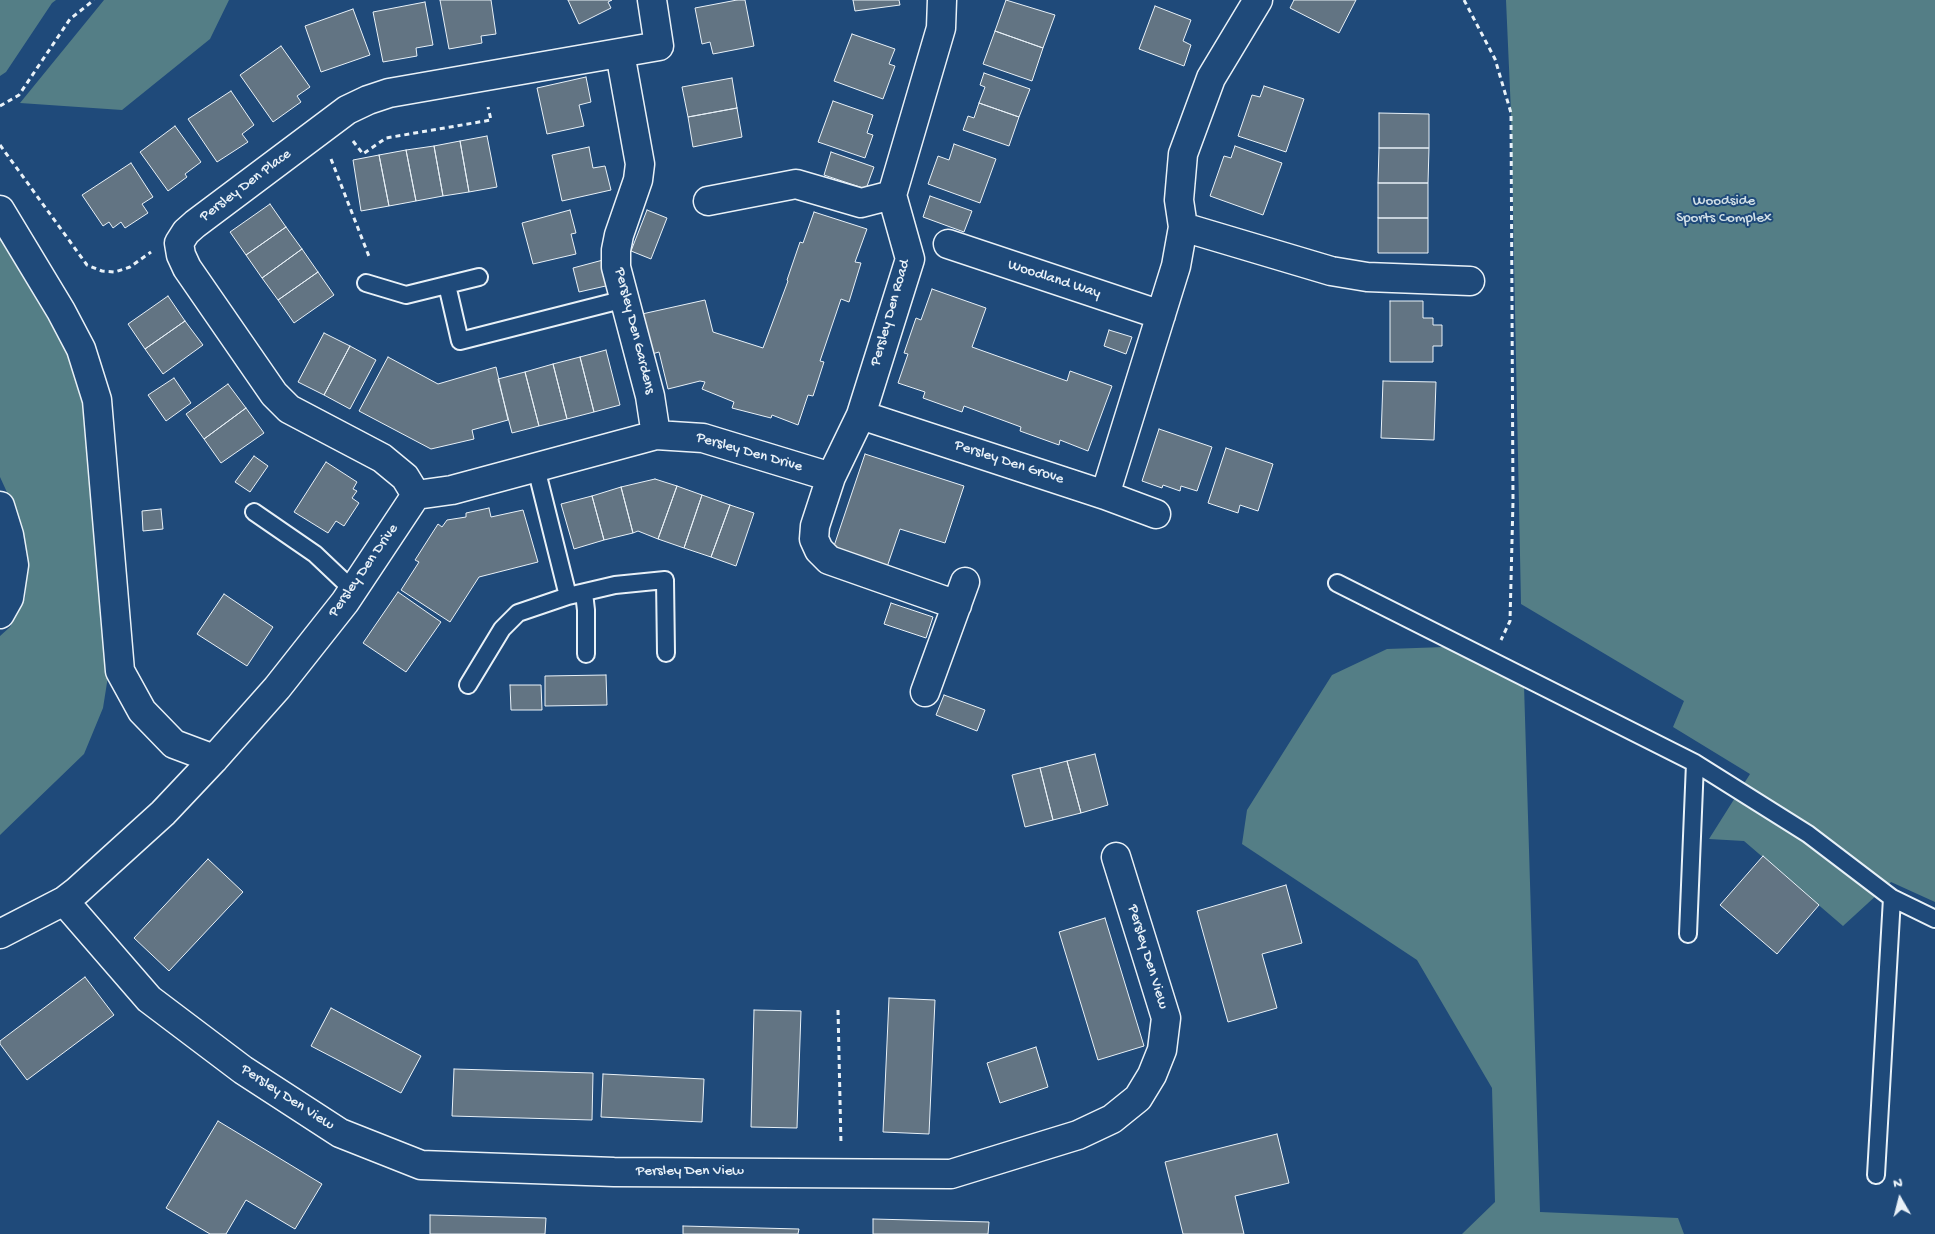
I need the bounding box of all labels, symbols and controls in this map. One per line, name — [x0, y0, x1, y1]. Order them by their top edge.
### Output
street label: Persley Den Place — [197, 146, 295, 226]
park label: Woodside Sports Complex — [1676, 193, 1772, 228]
street label: Woodland Way — [1005, 257, 1103, 303]
street label: Persley Den Road — [867, 258, 915, 368]
street label: Persley Den Gardens — [610, 266, 658, 396]
street label: Persley Den Drive — [694, 429, 804, 477]
street label: Persley Den Grove — [952, 437, 1066, 489]
street label: Persley Den Drive — [325, 521, 403, 621]
street label: Persley Den View — [1123, 903, 1171, 1011]
street label: Persley Den View — [237, 1061, 337, 1135]
street label: Persley Den View — [636, 1163, 744, 1181]
north arrow — [1875, 1174, 1925, 1224]
text: N — [1892, 1175, 1904, 1193]

